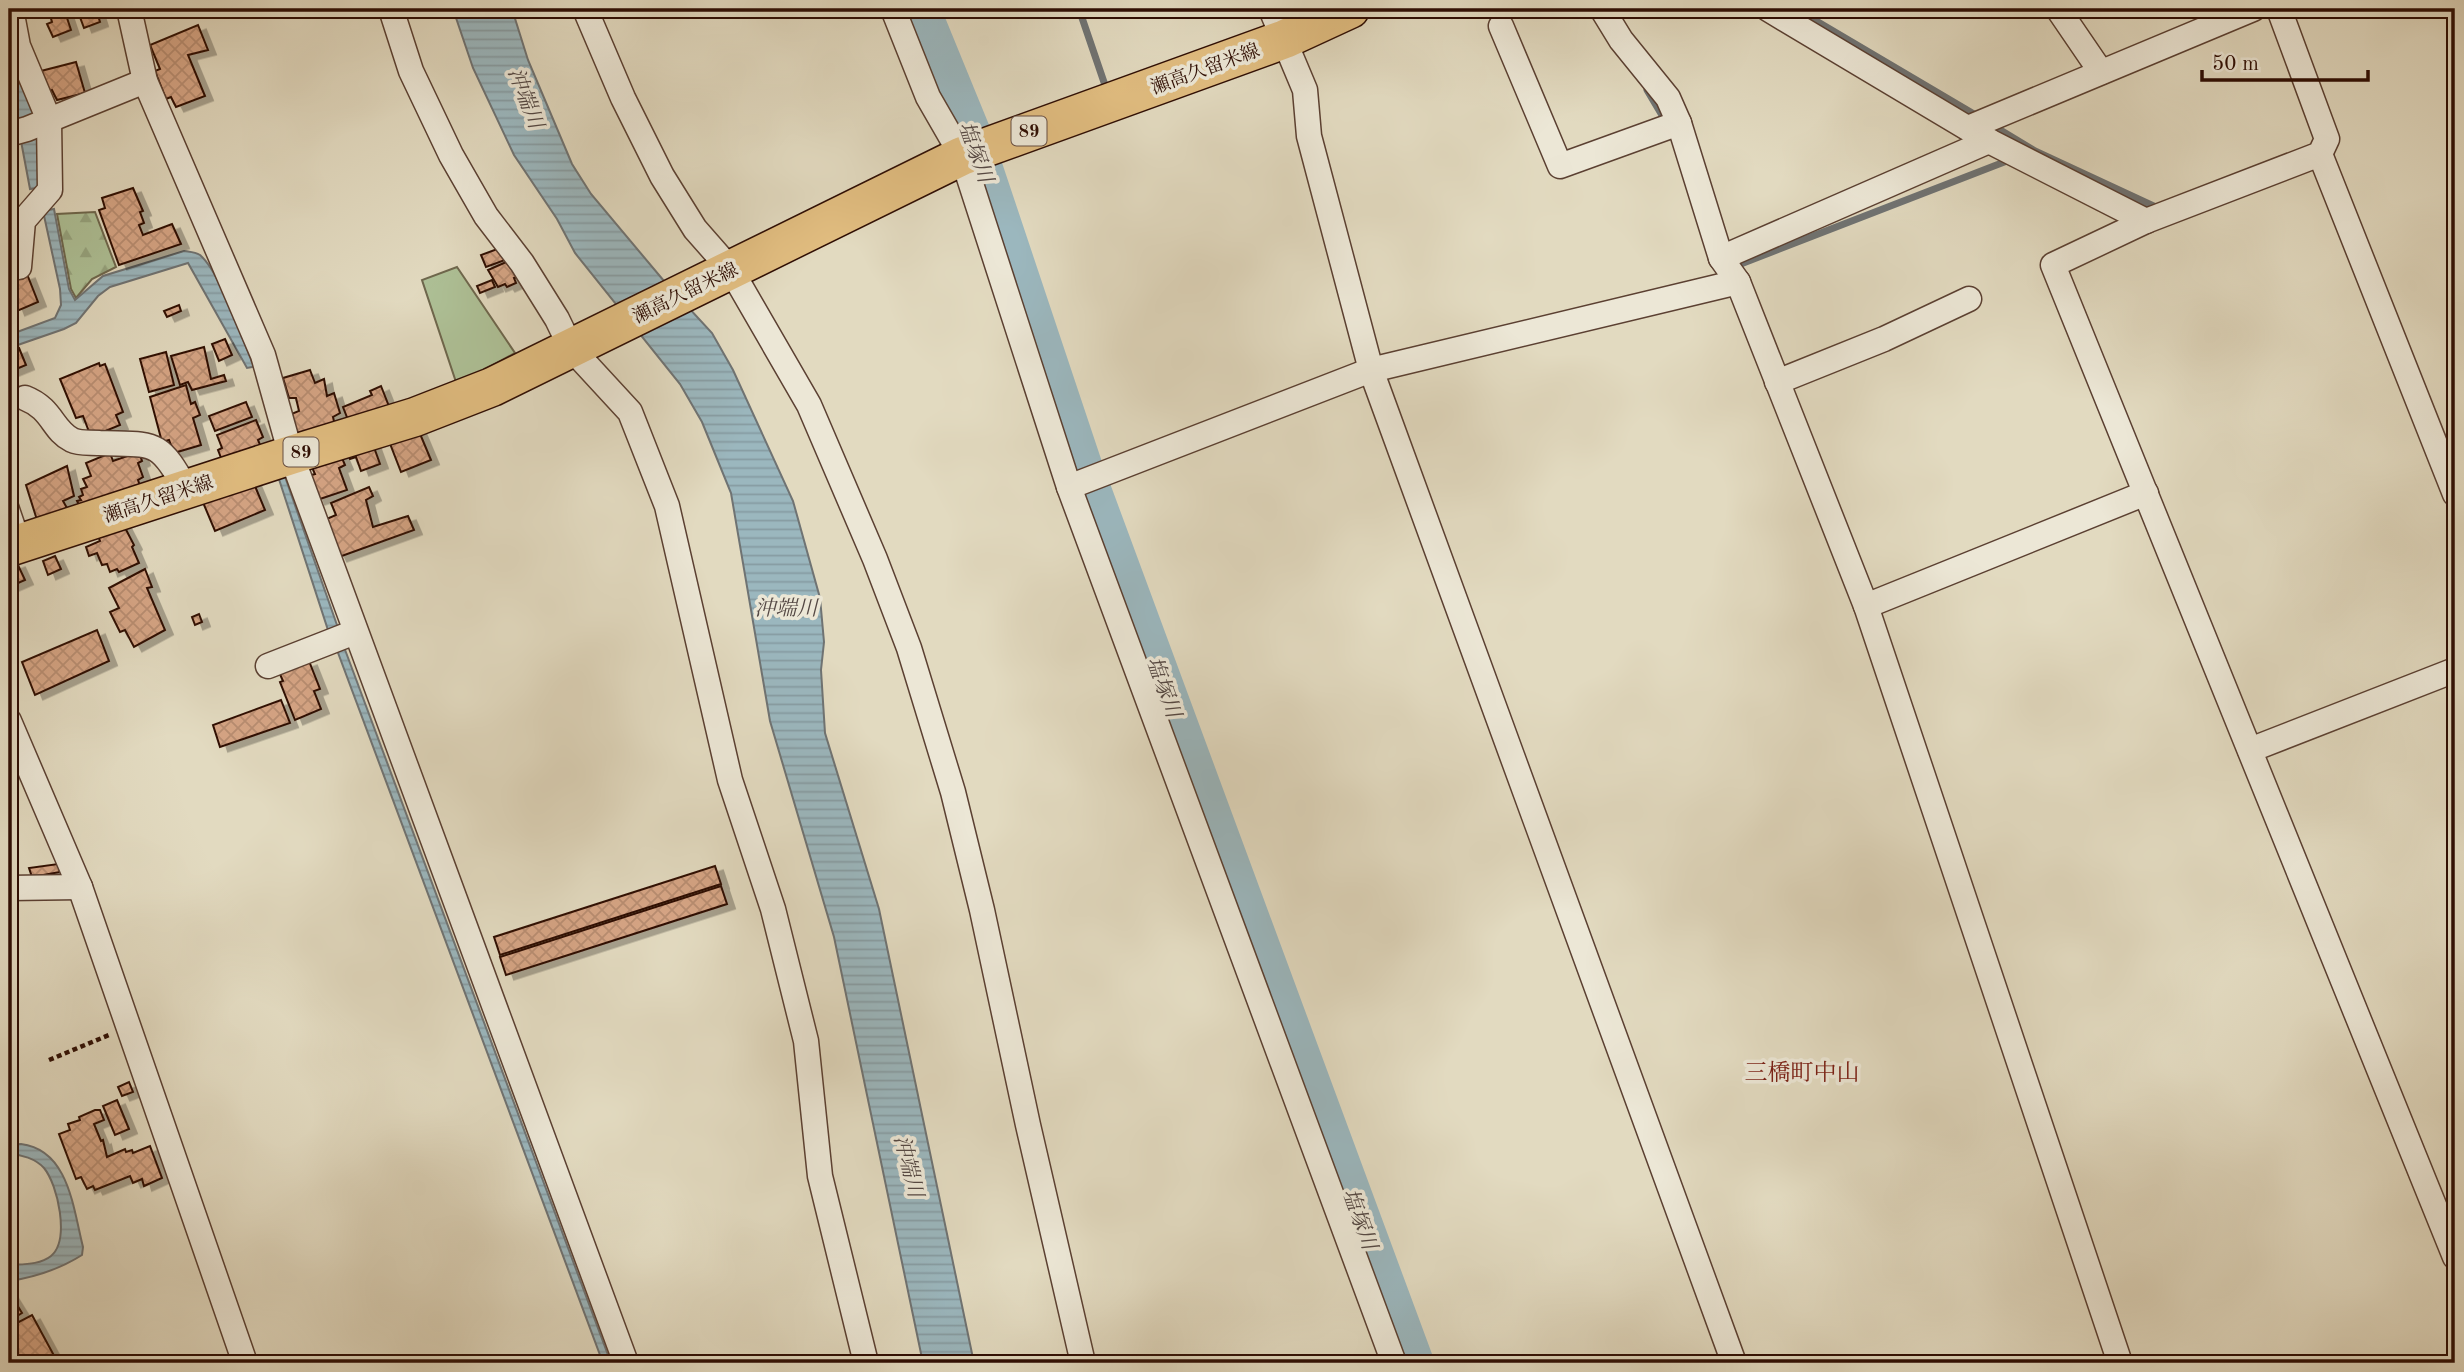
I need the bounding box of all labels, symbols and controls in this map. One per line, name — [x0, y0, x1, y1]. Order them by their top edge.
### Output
scale bar — [2202, 38, 2368, 82]
street label: 瀬高久留米線 — [1148, 40, 1263, 99]
text: 50 m — [2212, 54, 2259, 75]
water label: 沖端川 — [504, 65, 548, 134]
road number: 89 — [1012, 116, 1046, 146]
water label: 塩塚川 — [954, 119, 998, 188]
street label: 瀬高久留米線 — [630, 259, 741, 328]
road number: 89 — [284, 438, 318, 466]
street label: 瀬高久留米線 — [101, 472, 216, 527]
water label: 沖端川 — [755, 597, 819, 620]
water label: 塩塚川 — [1142, 654, 1186, 723]
district label: 三橋町中山 — [1745, 1060, 1860, 1085]
water label: 沖端川 — [890, 1133, 928, 1201]
water label: 塩塚川 — [1338, 1186, 1382, 1255]

